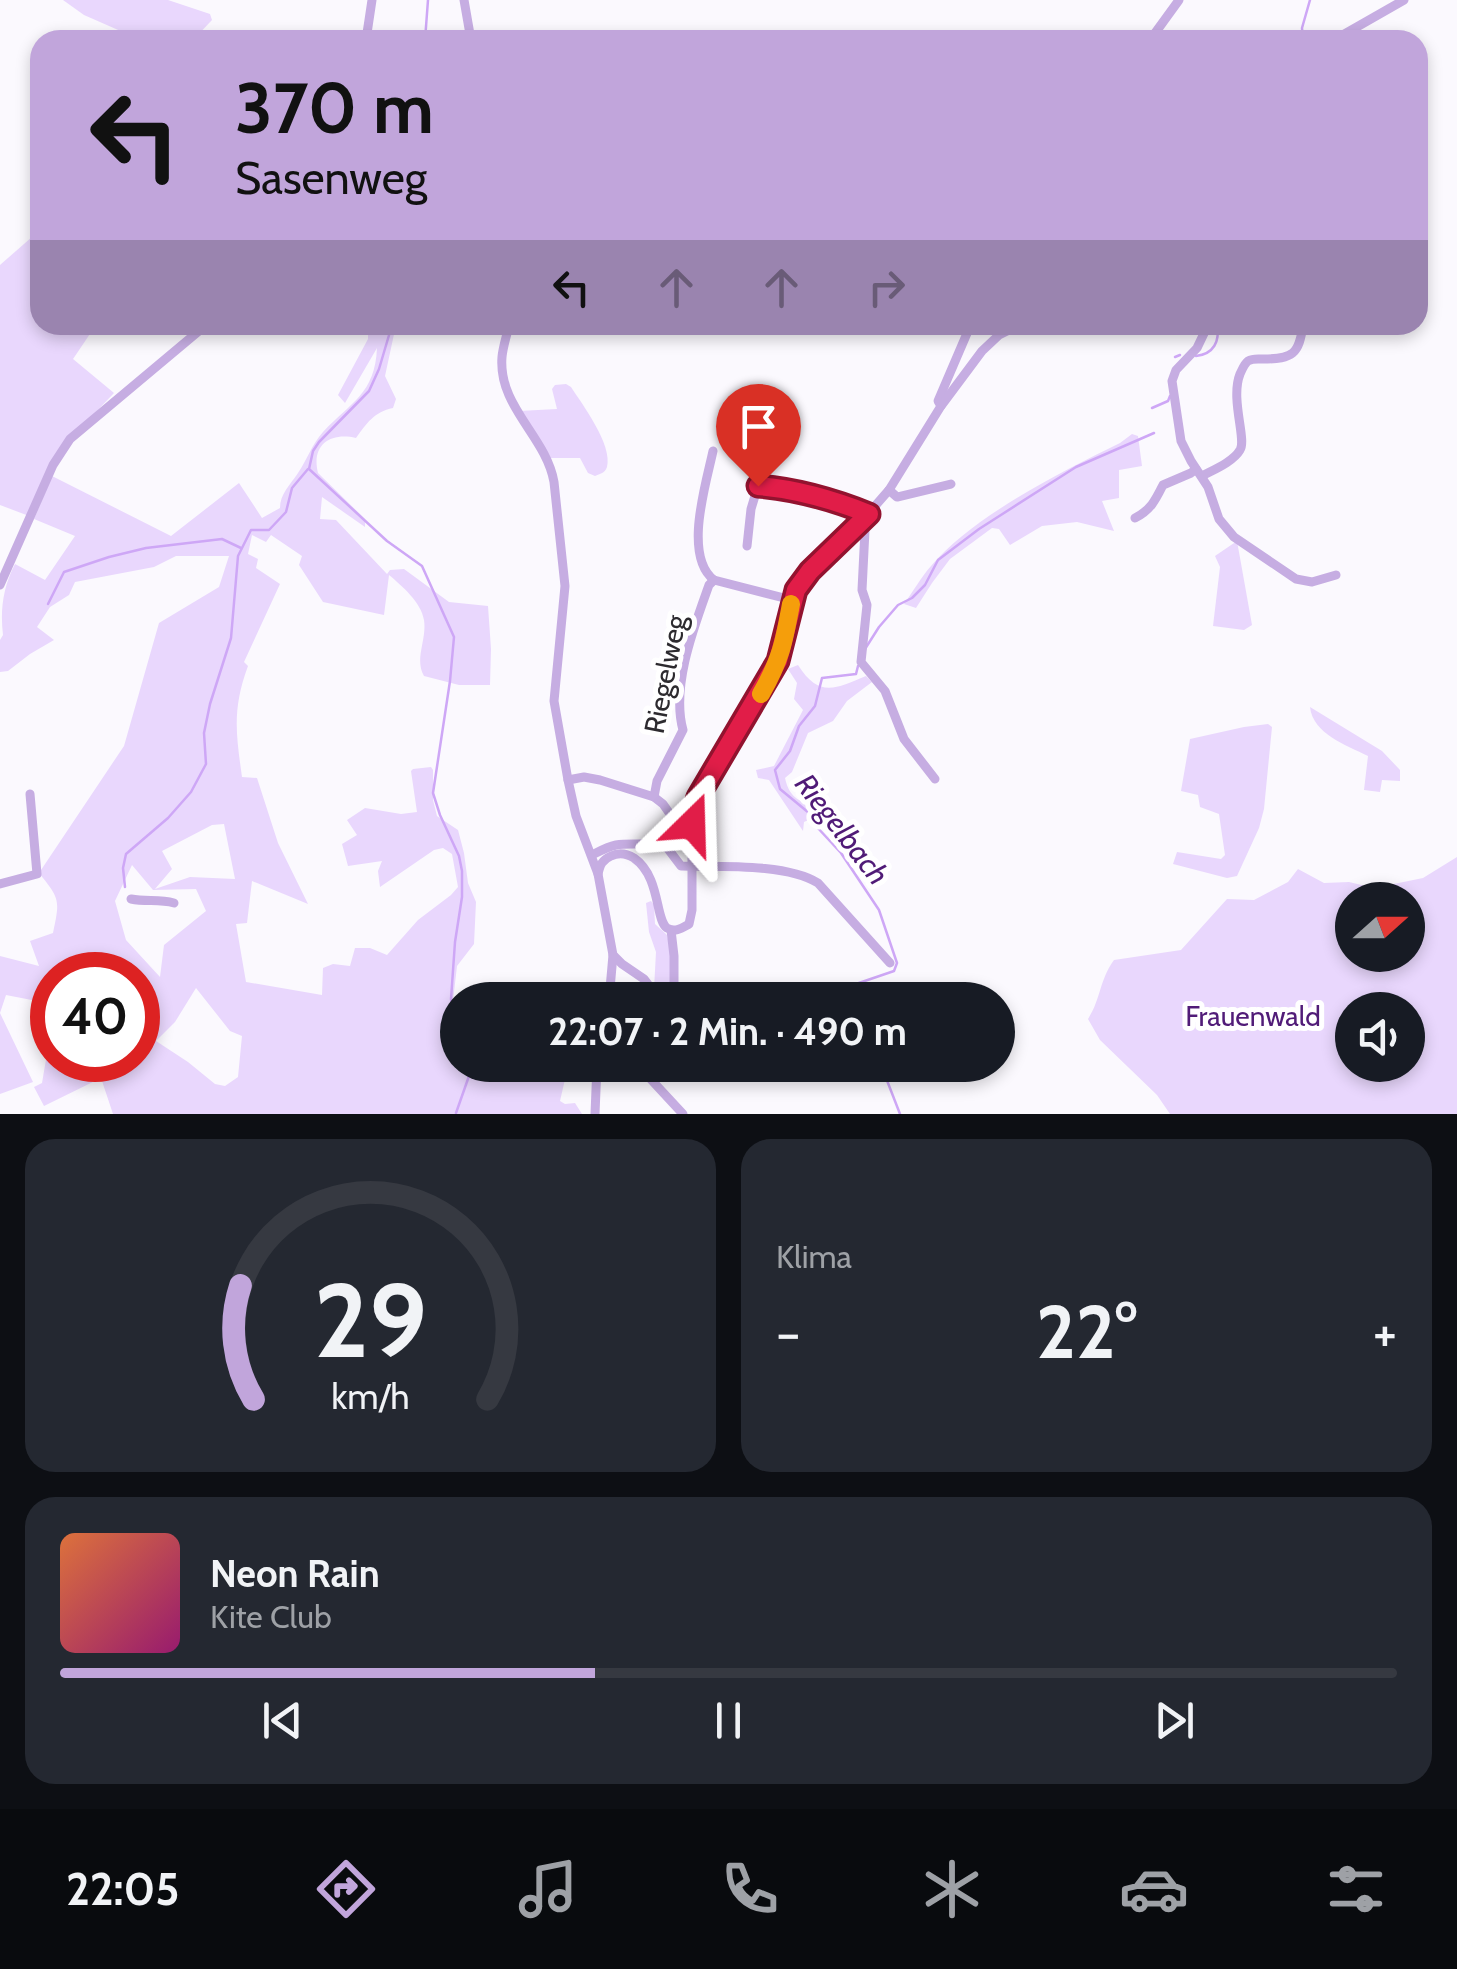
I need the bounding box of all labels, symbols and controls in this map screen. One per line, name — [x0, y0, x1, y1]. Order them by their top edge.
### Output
text: 370 m — [235, 65, 434, 151]
icon: left — [70, 70, 200, 200]
text: Sasenweg — [235, 151, 427, 205]
icon: left — [544, 260, 599, 315]
icon: ahead — [649, 260, 704, 315]
icon: ahead — [754, 260, 809, 315]
icon: right — [859, 260, 914, 315]
pin — [716, 384, 801, 487]
icon: arrive — [731, 399, 786, 454]
street label: Riegelweg — [637, 611, 693, 736]
water label: Riegelbach — [787, 766, 897, 892]
position arrow — [640, 772, 744, 876]
north arrow — [1335, 882, 1425, 972]
map controls — [1335, 882, 1425, 1082]
speed limit sign: 40 — [30, 952, 160, 1082]
button: sound — [1335, 992, 1425, 1082]
park label: Frauenwald — [1185, 999, 1321, 1033]
text: 22:07 · 2 Min. · 490 m — [548, 1008, 907, 1055]
text: Klima — [776, 1237, 852, 1276]
text: 29 — [314, 1257, 427, 1383]
text: 22° — [1036, 1286, 1137, 1377]
text: − — [776, 1299, 800, 1366]
text: + — [1373, 1299, 1397, 1366]
text: km/h — [331, 1375, 410, 1418]
text: Neon Rain — [210, 1550, 380, 1597]
text: Kite Club — [210, 1597, 332, 1636]
icon: previous — [255, 1693, 310, 1748]
icon: pause — [701, 1693, 756, 1748]
icon: next — [1147, 1693, 1202, 1748]
icon: directions — [311, 1854, 381, 1924]
icon: music — [513, 1854, 583, 1924]
icon: phone — [715, 1854, 785, 1924]
icon: climate — [917, 1854, 987, 1924]
icon: car — [1119, 1854, 1189, 1924]
icon: filters — [1321, 1854, 1391, 1924]
text: 22:05 — [66, 1862, 180, 1916]

